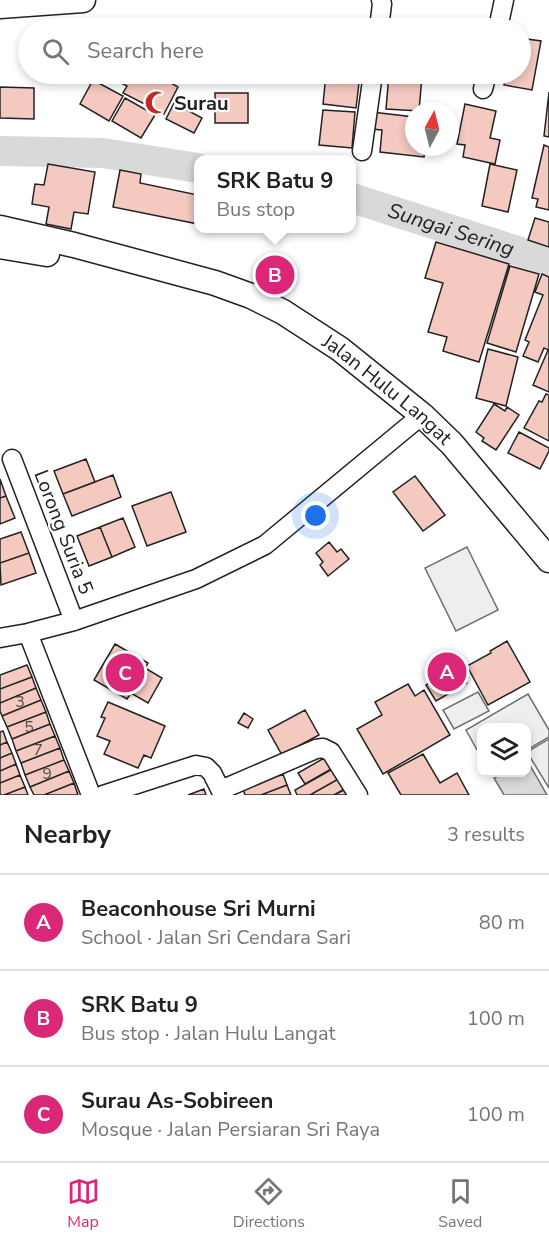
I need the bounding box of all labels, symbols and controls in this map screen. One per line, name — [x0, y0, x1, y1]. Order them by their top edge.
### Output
search box — [18, 18, 531, 84]
icon: search — [39, 35, 72, 68]
text: Search here — [87, 36, 204, 66]
mosque icon: Surau — [143, 90, 169, 116]
place label: Surau — [174, 90, 228, 117]
north arrow — [405, 102, 459, 156]
popup — [194, 155, 356, 233]
text: SRK Batu 9 — [216, 166, 334, 196]
text: Bus stop — [216, 196, 295, 223]
water label: Sungai Sering — [384, 196, 518, 263]
pin: B — [256, 252, 294, 298]
street label: Jalan Hulu Langat — [316, 327, 459, 452]
street label: Lorong Suria 5 — [27, 466, 100, 598]
your location — [301, 501, 330, 530]
pin: C — [106, 650, 144, 696]
pin: A — [428, 650, 466, 694]
house number: 3 — [15, 691, 25, 713]
house number: 5 — [24, 716, 34, 738]
map controls — [477, 723, 531, 777]
button: layers — [477, 723, 531, 777]
house number: 7 — [33, 739, 43, 761]
house number: 9 — [42, 763, 52, 785]
text: Nearby — [24, 817, 111, 852]
text: 3 results — [447, 821, 525, 848]
text: Beaconhouse Sri Murni — [81, 894, 316, 924]
text: A — [36, 909, 51, 936]
text: 80 m — [479, 909, 525, 936]
text: School · Jalan Sri Cendara Sari — [81, 924, 351, 951]
text: SRK Batu 9 — [81, 990, 198, 1020]
text: B — [37, 1005, 50, 1032]
text: 100 m — [467, 1005, 525, 1032]
text: Bus stop · Jalan Hulu Langat — [81, 1020, 336, 1047]
text: Surau As-Sobireen — [81, 1086, 273, 1116]
text: C — [37, 1101, 50, 1128]
text: 100 m — [467, 1101, 525, 1128]
text: Mosque · Jalan Persiaran Sri Raya — [81, 1116, 380, 1143]
tab: Map — [67, 1175, 100, 1233]
tab: Directions — [233, 1175, 305, 1233]
tab: Saved — [438, 1175, 482, 1233]

